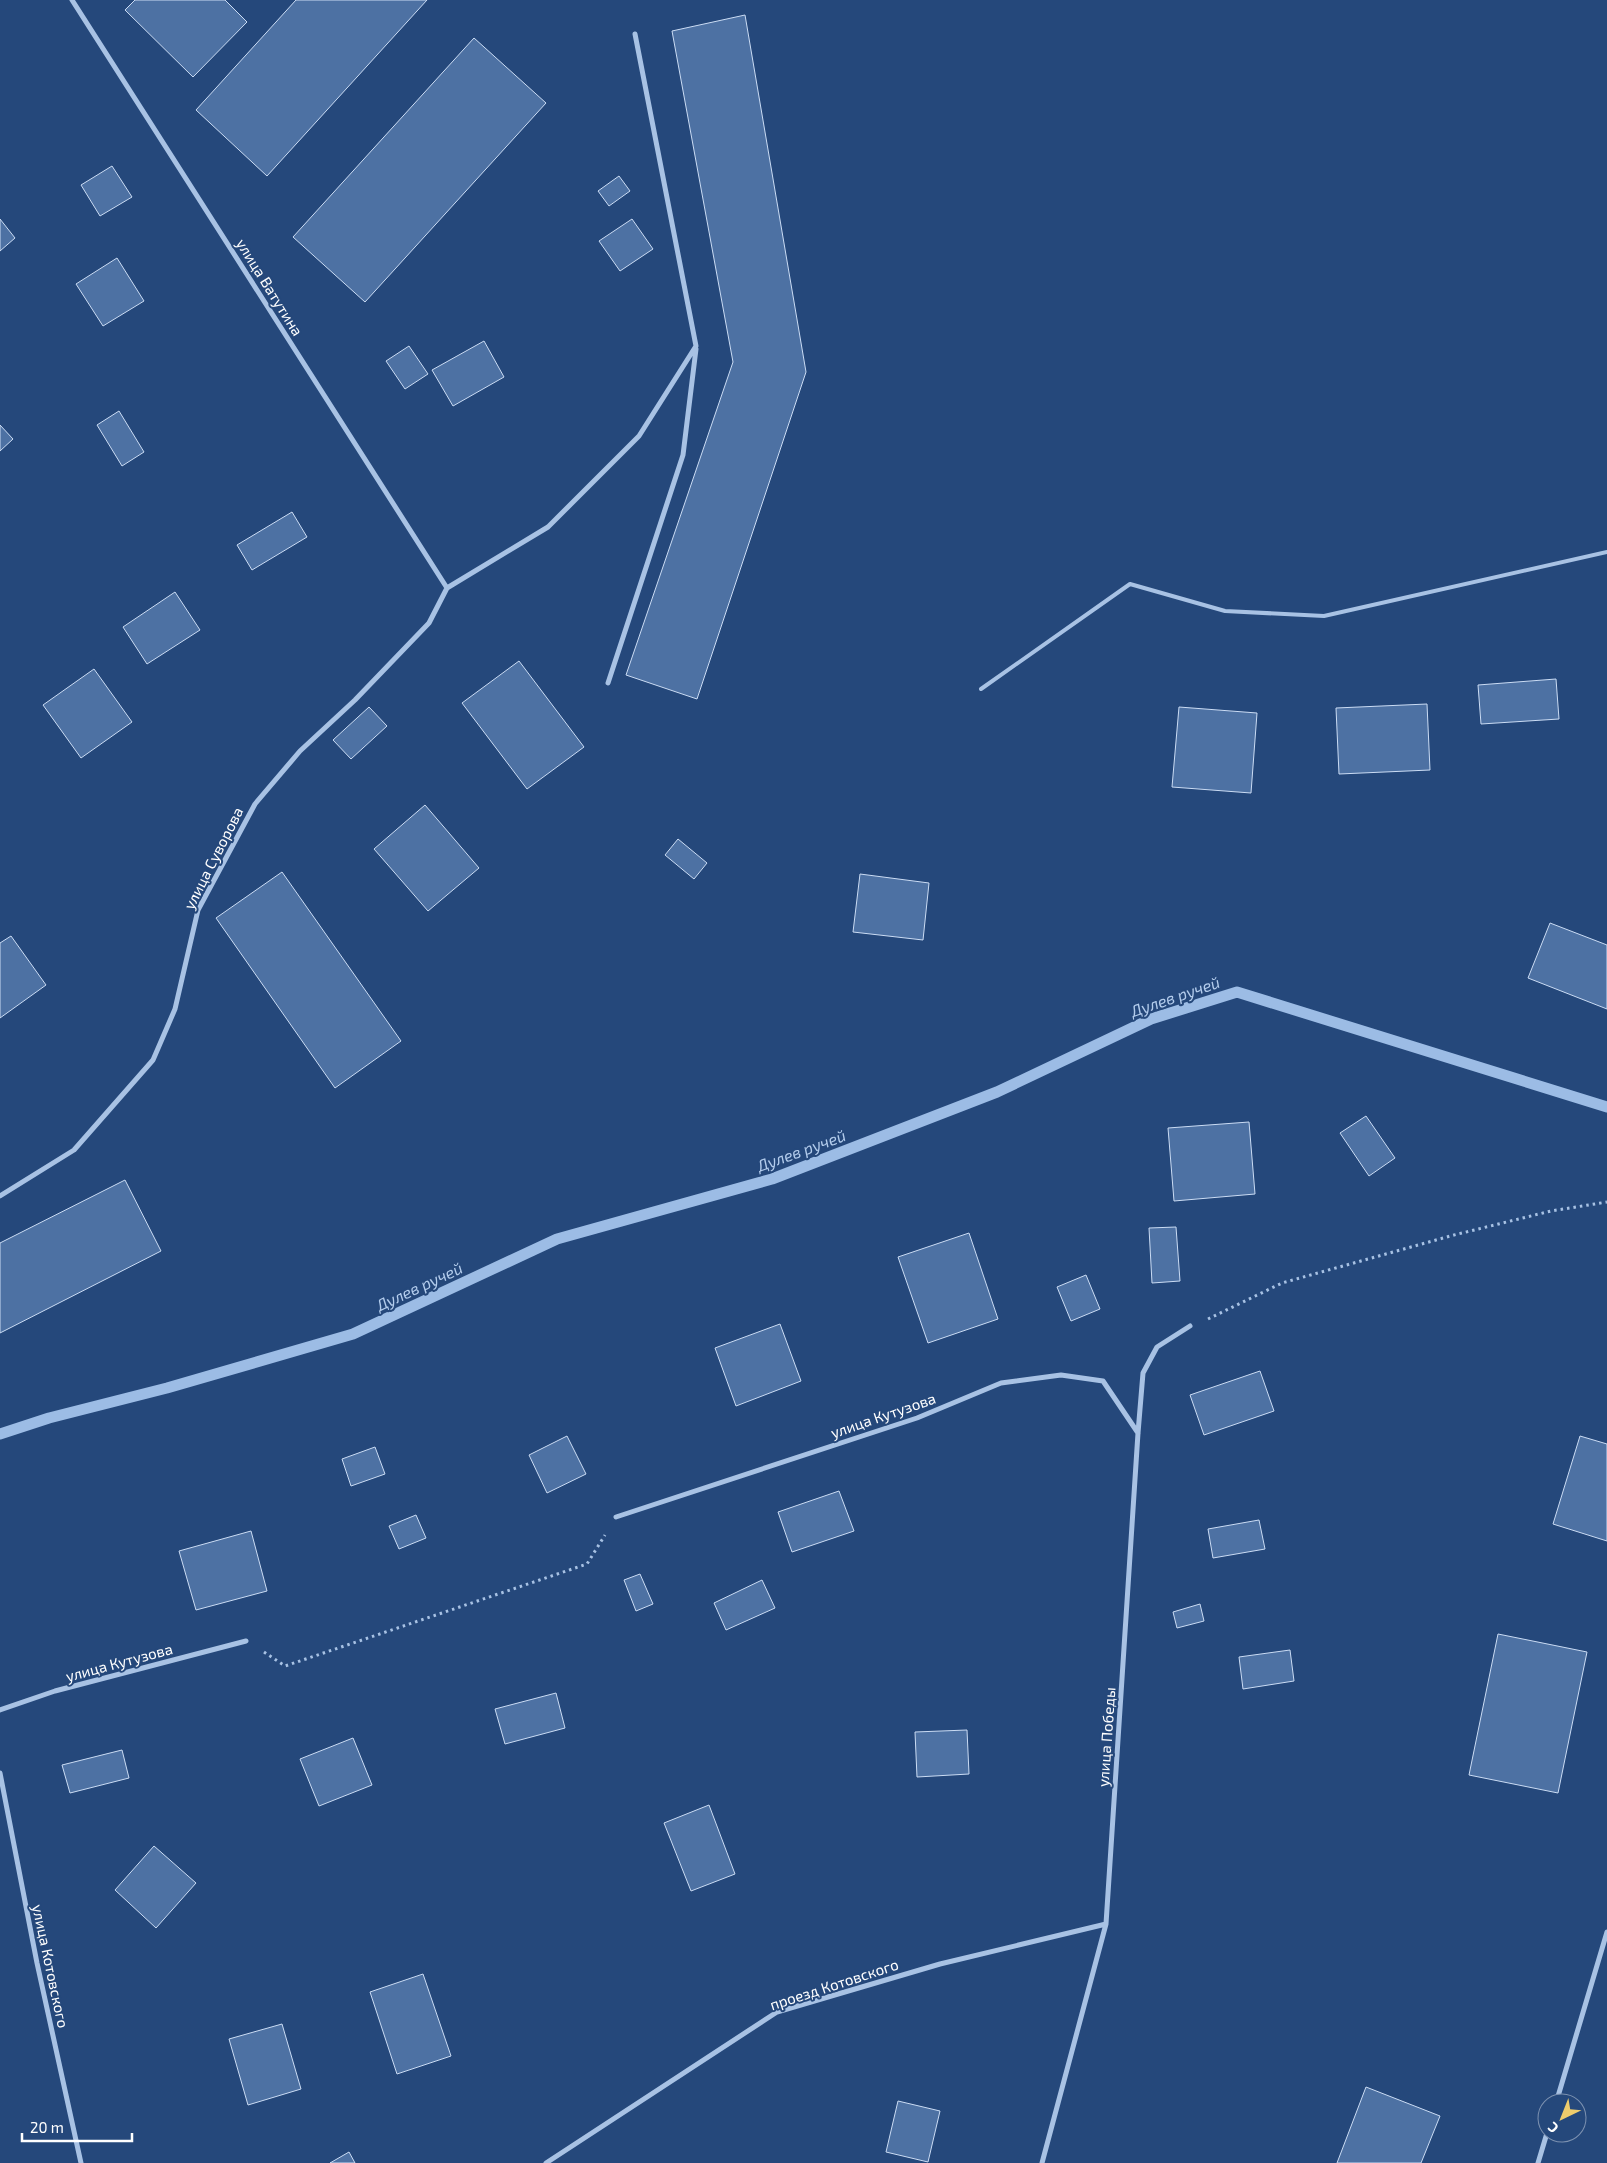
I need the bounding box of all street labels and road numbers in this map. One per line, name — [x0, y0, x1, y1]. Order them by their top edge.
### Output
street label: улица Ватутина — [232, 235, 307, 340]
street label: улица Суворова — [179, 804, 247, 913]
street label: улица Кутузова — [828, 1389, 938, 1442]
street label: улица Кутузова — [64, 1639, 175, 1686]
street label: улица Победы — [1094, 1686, 1119, 1788]
street label: улица Котовского — [28, 1903, 73, 2030]
street label: проезд Котовского — [767, 1955, 901, 2013]

